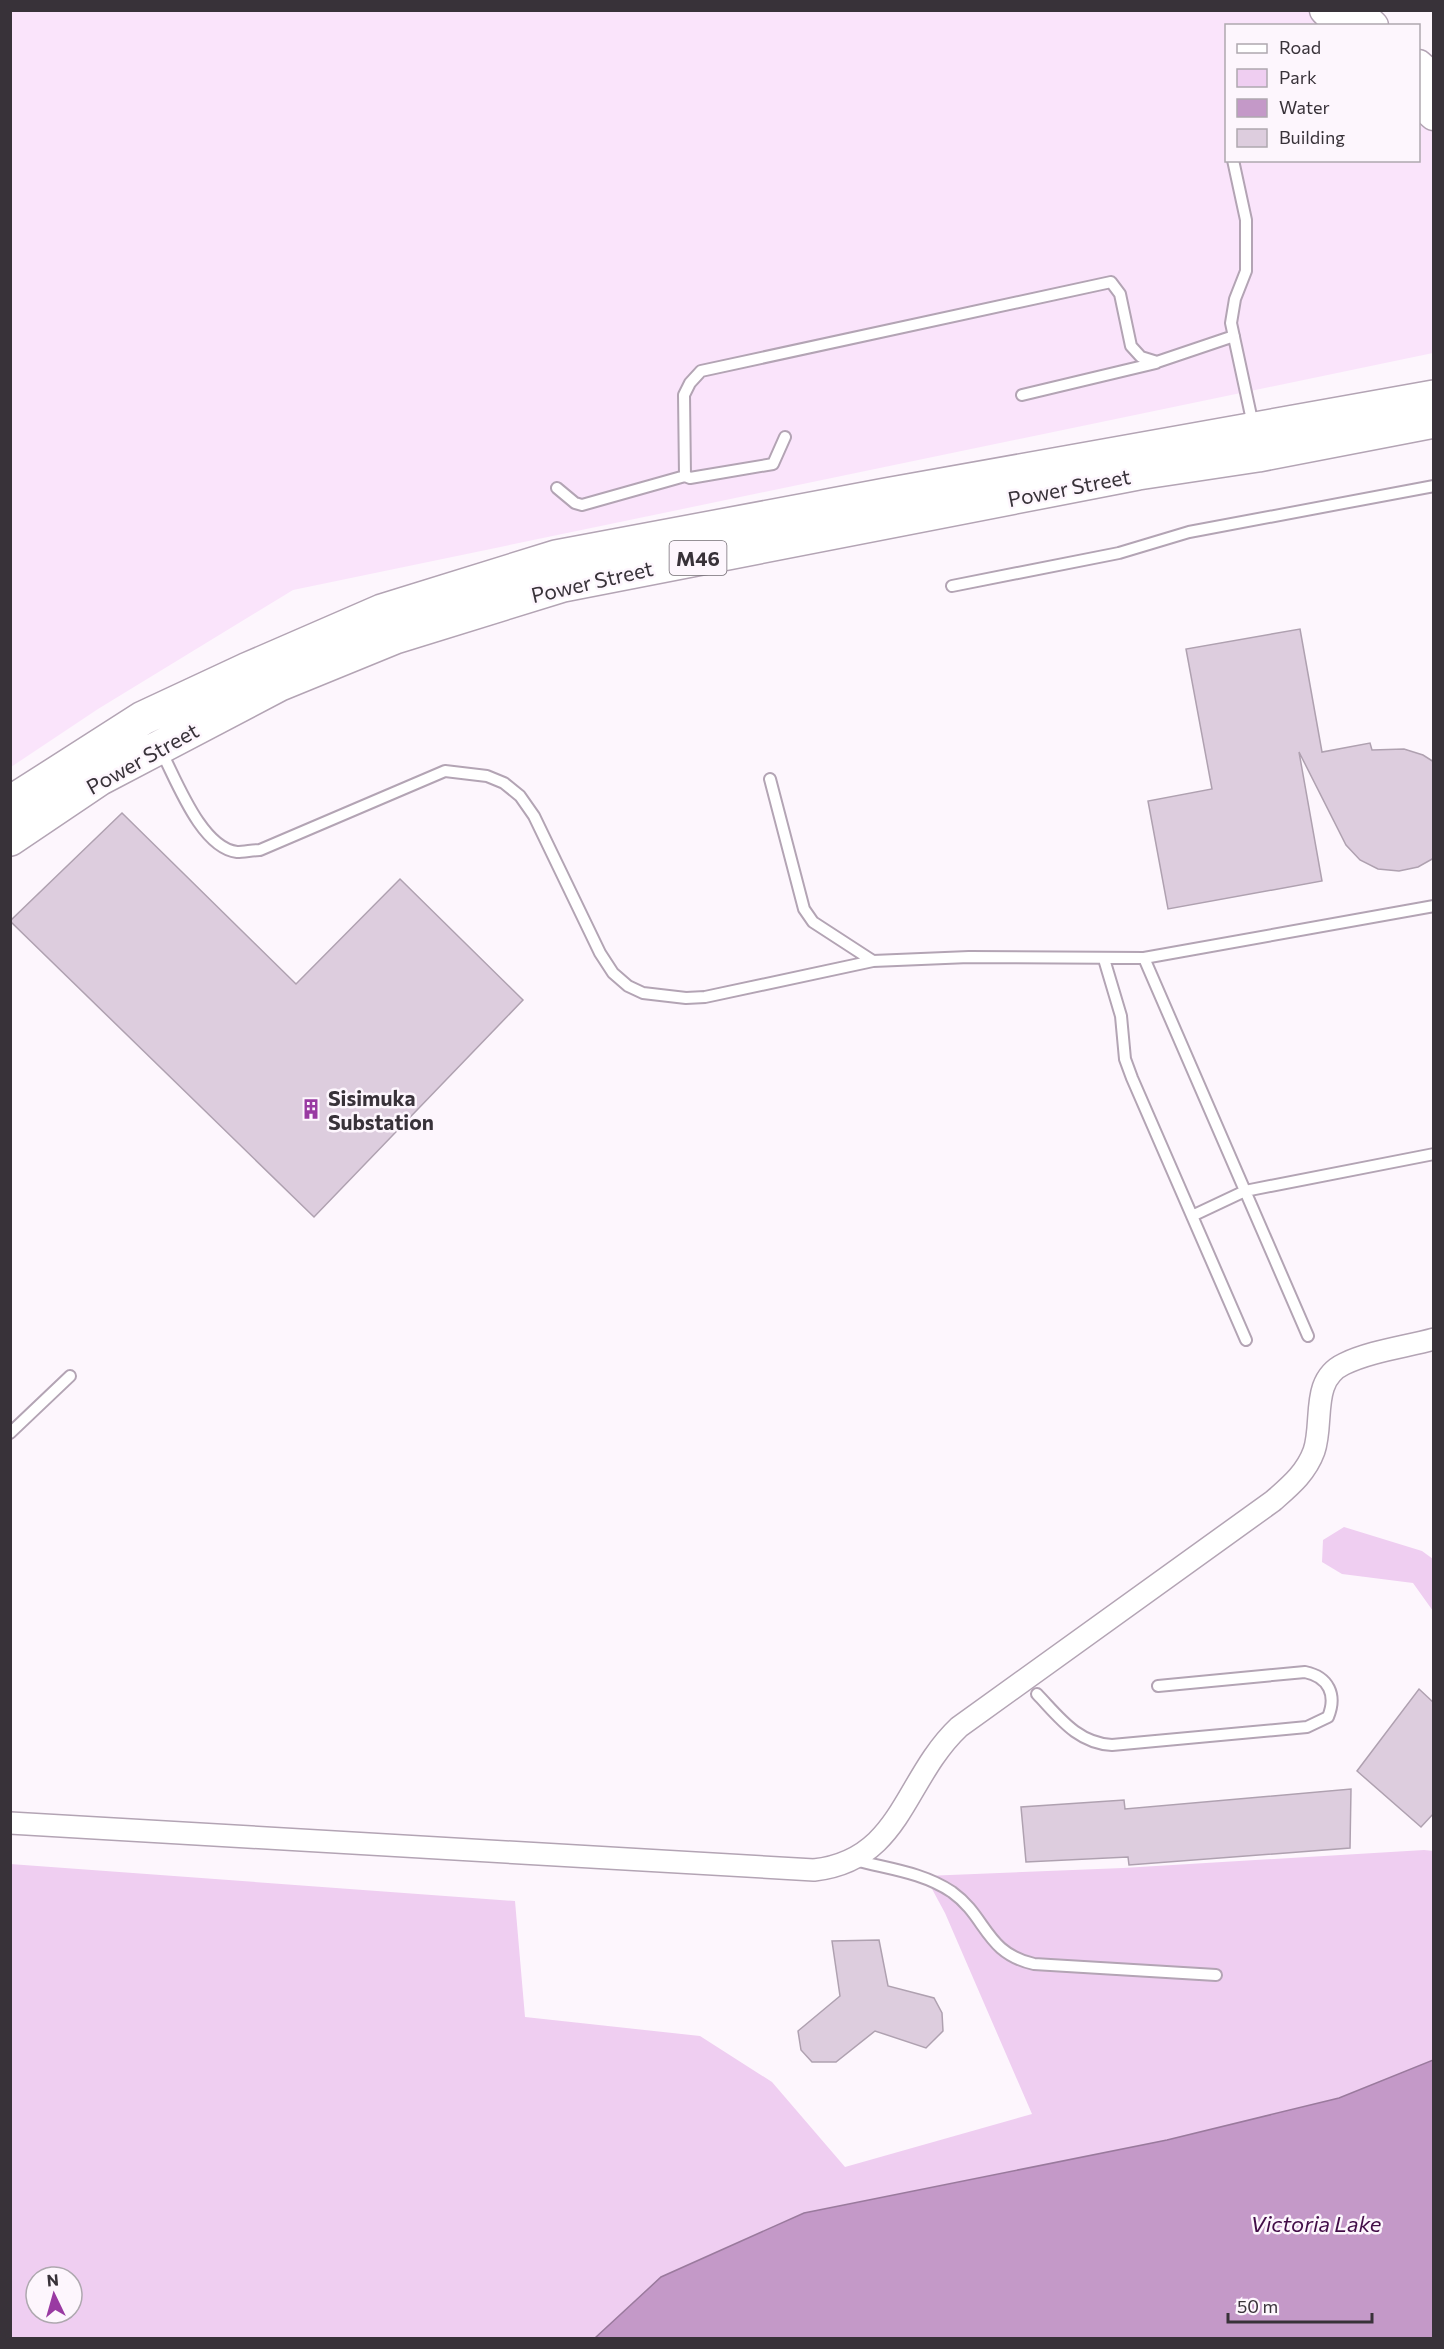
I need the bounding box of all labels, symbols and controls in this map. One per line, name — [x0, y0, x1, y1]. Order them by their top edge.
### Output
legend — [1225, 24, 1420, 162]
text: Road — [1279, 36, 1321, 58]
text: Park — [1279, 66, 1317, 88]
text: Water — [1279, 96, 1330, 118]
text: Building — [1279, 126, 1345, 148]
street label: Power Street — [1006, 463, 1132, 511]
road number: M46 — [670, 541, 726, 575]
street label: Power Street — [529, 555, 655, 607]
street label: Power Street — [82, 717, 202, 799]
place label: Sisimuka Substation — [328, 1085, 434, 1134]
building icon: Sisimuka Substation — [299, 1097, 323, 1121]
water label: Victoria Lake — [1251, 2210, 1382, 2237]
north arrow — [24, 2265, 84, 2325]
text: N — [46, 2270, 59, 2290]
scale bar — [1228, 2286, 1372, 2324]
text: 50 m — [1237, 2295, 1278, 2317]

